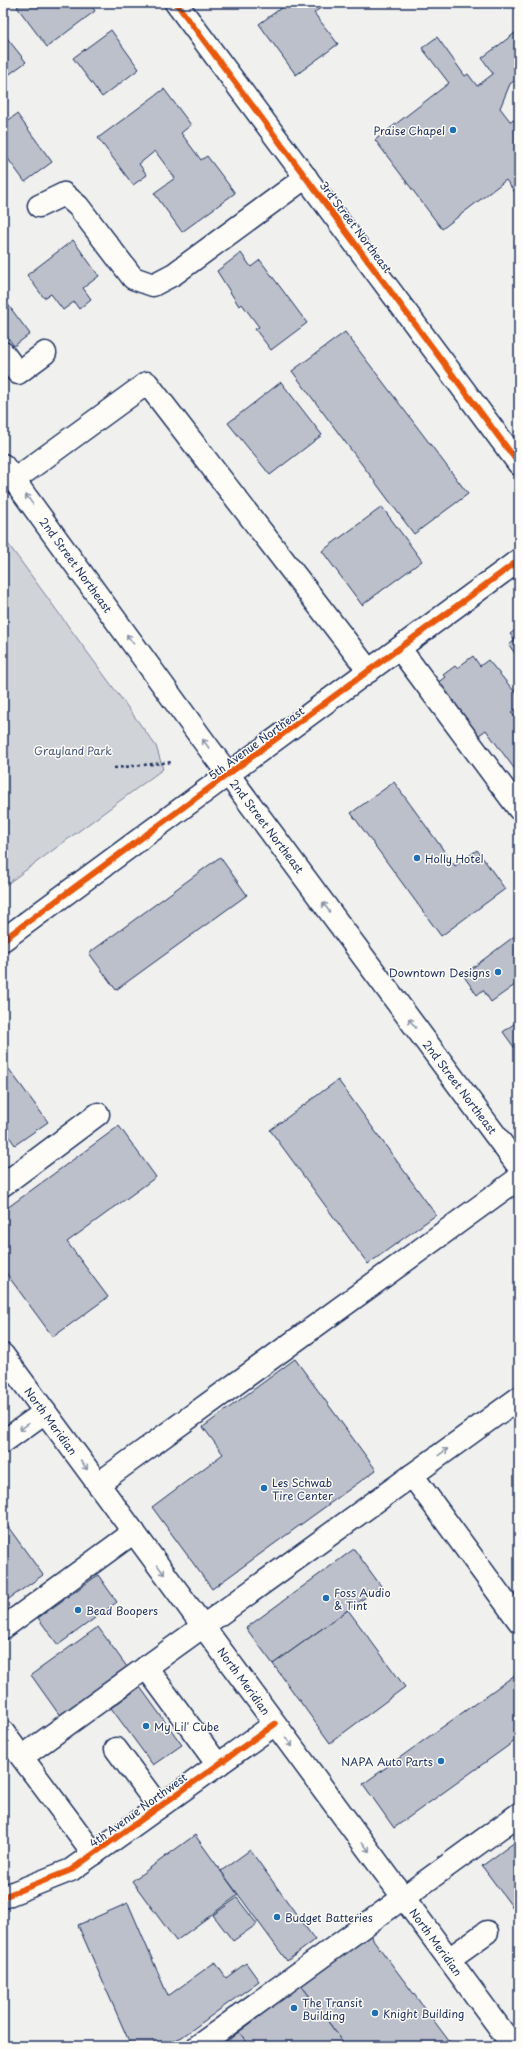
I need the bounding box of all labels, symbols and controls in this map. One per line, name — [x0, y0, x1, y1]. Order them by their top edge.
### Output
place label: Praise Chapel — [374, 122, 445, 139]
marker: Praise Chapel — [448, 125, 458, 135]
street label: 3rd Street Northeast — [316, 177, 397, 277]
one-way arrow — [24, 494, 33, 505]
street label: 2nd Street Northeast — [36, 514, 117, 617]
one-way arrow — [125, 633, 134, 644]
street label: 5th Avenue Northeast — [204, 702, 308, 784]
one-way arrow — [202, 738, 210, 749]
park label: Grayland Park — [34, 742, 112, 759]
street label: 2nd Street Northeast — [226, 775, 308, 877]
place label: Holly Hotel — [425, 850, 483, 867]
marker: Holly Hotel — [412, 853, 422, 863]
one-way arrow — [322, 901, 331, 912]
place label: Downtown Designs — [388, 964, 490, 981]
marker: Downtown Designs — [493, 967, 503, 977]
one-way arrow — [408, 1017, 416, 1028]
street label: 2nd Street Northeast — [419, 1036, 501, 1138]
street label: North Meridian — [21, 1384, 81, 1458]
one-way arrow — [19, 1423, 30, 1431]
one-way arrow — [438, 1448, 449, 1456]
one-way arrow — [80, 1460, 88, 1471]
place label: Les Schwab Tire Center — [272, 1474, 334, 1504]
marker: Les Schwab Tire Center — [259, 1483, 269, 1493]
one-way arrow — [157, 1564, 166, 1575]
place label: Foss Audio & Tint — [334, 1584, 391, 1614]
marker: Foss Audio & Tint — [321, 1593, 331, 1603]
place label: Bead Boopers — [86, 1602, 158, 1619]
marker: Bead Boopers — [73, 1605, 83, 1615]
street label: North Meridian — [214, 1644, 274, 1718]
place label: My Lil' Cube — [154, 1718, 219, 1735]
marker: My Lil' Cube — [141, 1721, 151, 1731]
one-way arrow — [285, 1737, 293, 1748]
place label: NAPA Auto Parts — [341, 1753, 433, 1770]
marker: NAPA Auto Parts — [436, 1756, 446, 1766]
street label: 4th Avenue Northwest — [86, 1768, 191, 1851]
one-way arrow — [362, 1841, 370, 1852]
street label: North Meridian — [406, 1905, 466, 1979]
place label: Budget Batteries — [285, 1909, 373, 1926]
marker: Budget Batteries — [272, 1912, 282, 1922]
place label: The Transit Building — [302, 1994, 363, 2024]
marker: The Transit Building — [289, 2003, 299, 2013]
place label: Knight Building — [383, 2005, 464, 2022]
marker: Knight Building — [370, 2008, 380, 2018]

